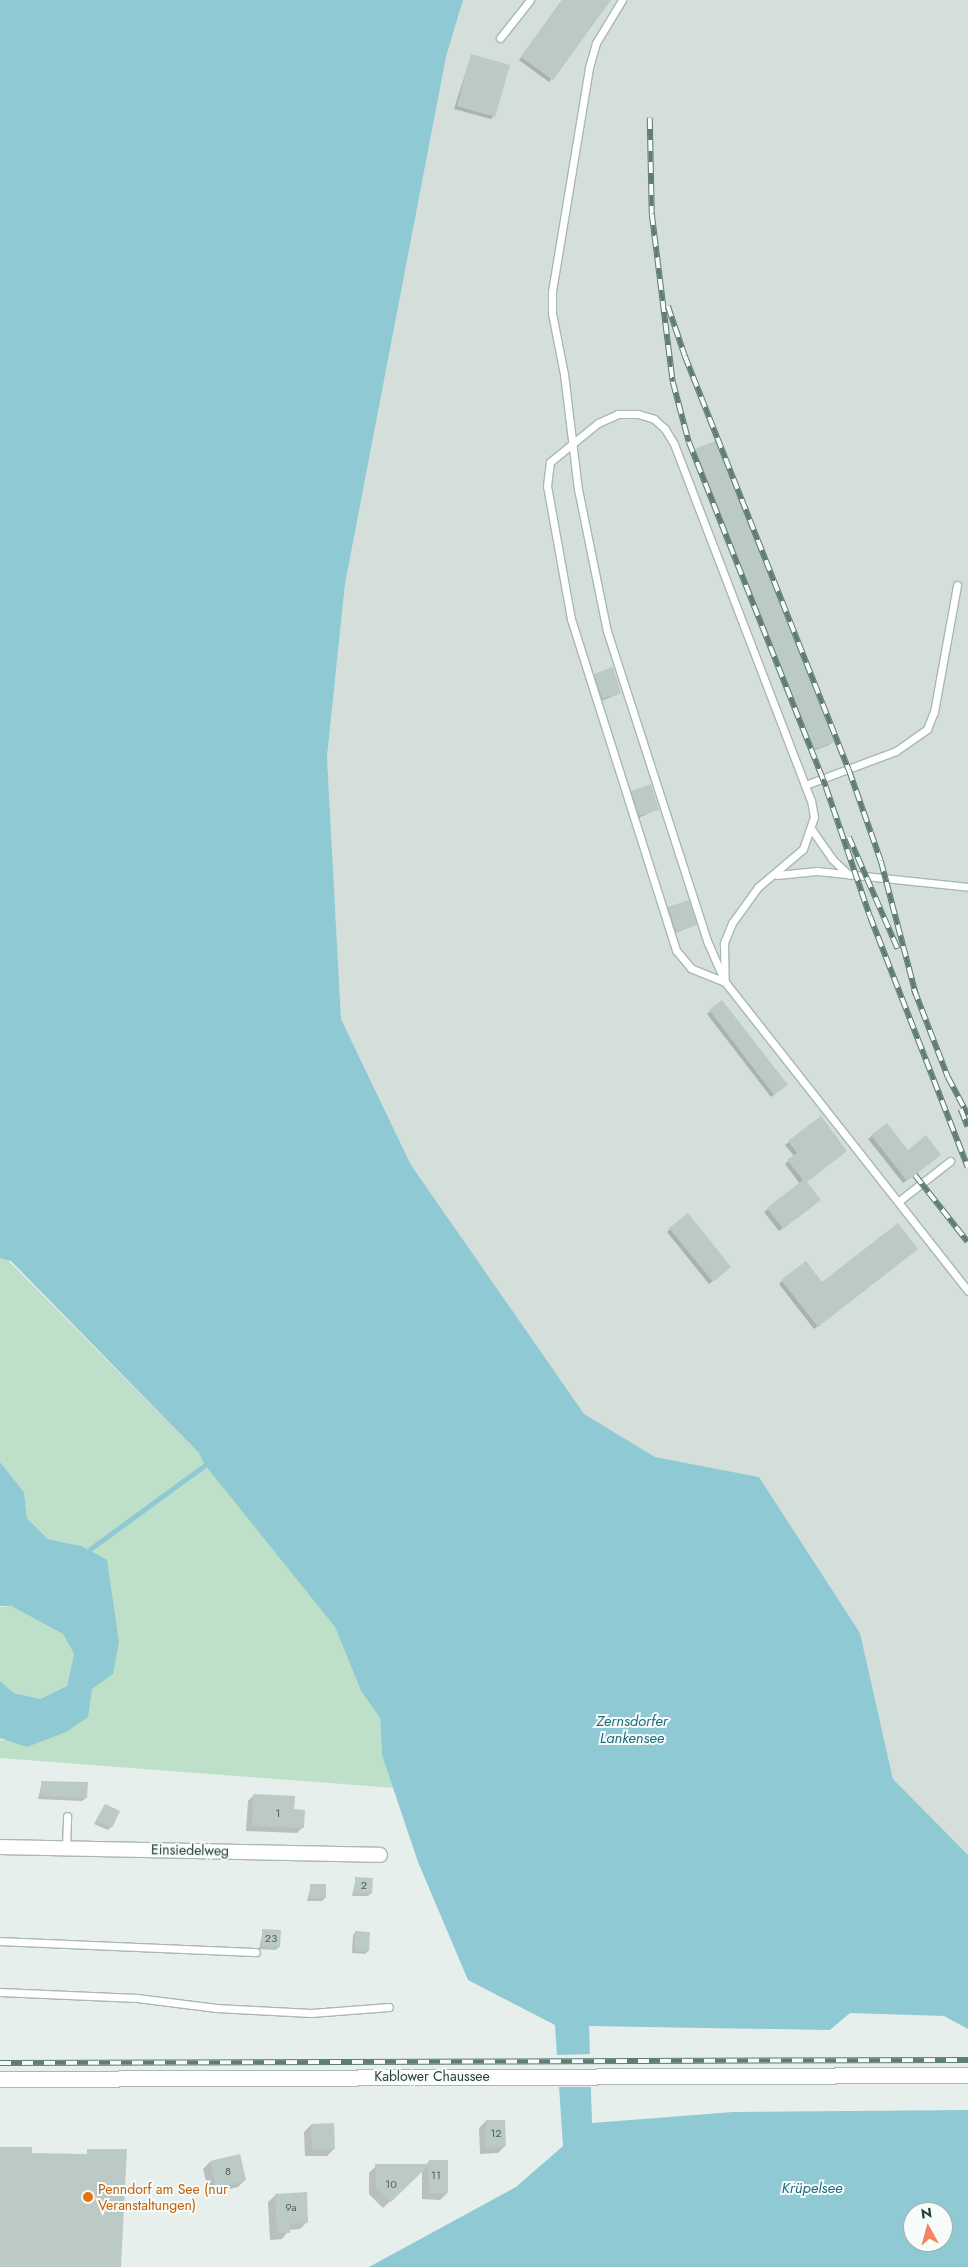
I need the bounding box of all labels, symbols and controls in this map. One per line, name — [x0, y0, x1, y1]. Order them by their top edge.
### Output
water label: Zernsdorfer Lankensee — [596, 1712, 668, 1747]
house number: 1 — [276, 1806, 280, 1820]
street label: Einsiedelweg — [151, 1841, 229, 1859]
house number: 2 — [361, 1878, 367, 1892]
house number: 23 — [265, 1931, 277, 1945]
street label: Kablower Chaussee — [374, 2068, 490, 2084]
house number: 12 — [490, 2126, 502, 2140]
house number: 8 — [225, 2164, 231, 2178]
house number: 11 — [431, 2168, 441, 2182]
house number: 10 — [385, 2177, 397, 2191]
water label: Krüpelsee — [782, 2180, 842, 2198]
place label: Penndorf am See (nur Veranstaltungen) — [98, 2181, 228, 2214]
marker: Penndorf am See (nur Veranstaltungen) — [82, 2191, 94, 2203]
house number: 9a — [285, 2200, 297, 2214]
north arrow — [903, 2202, 953, 2252]
text: N — [920, 2203, 933, 2224]

